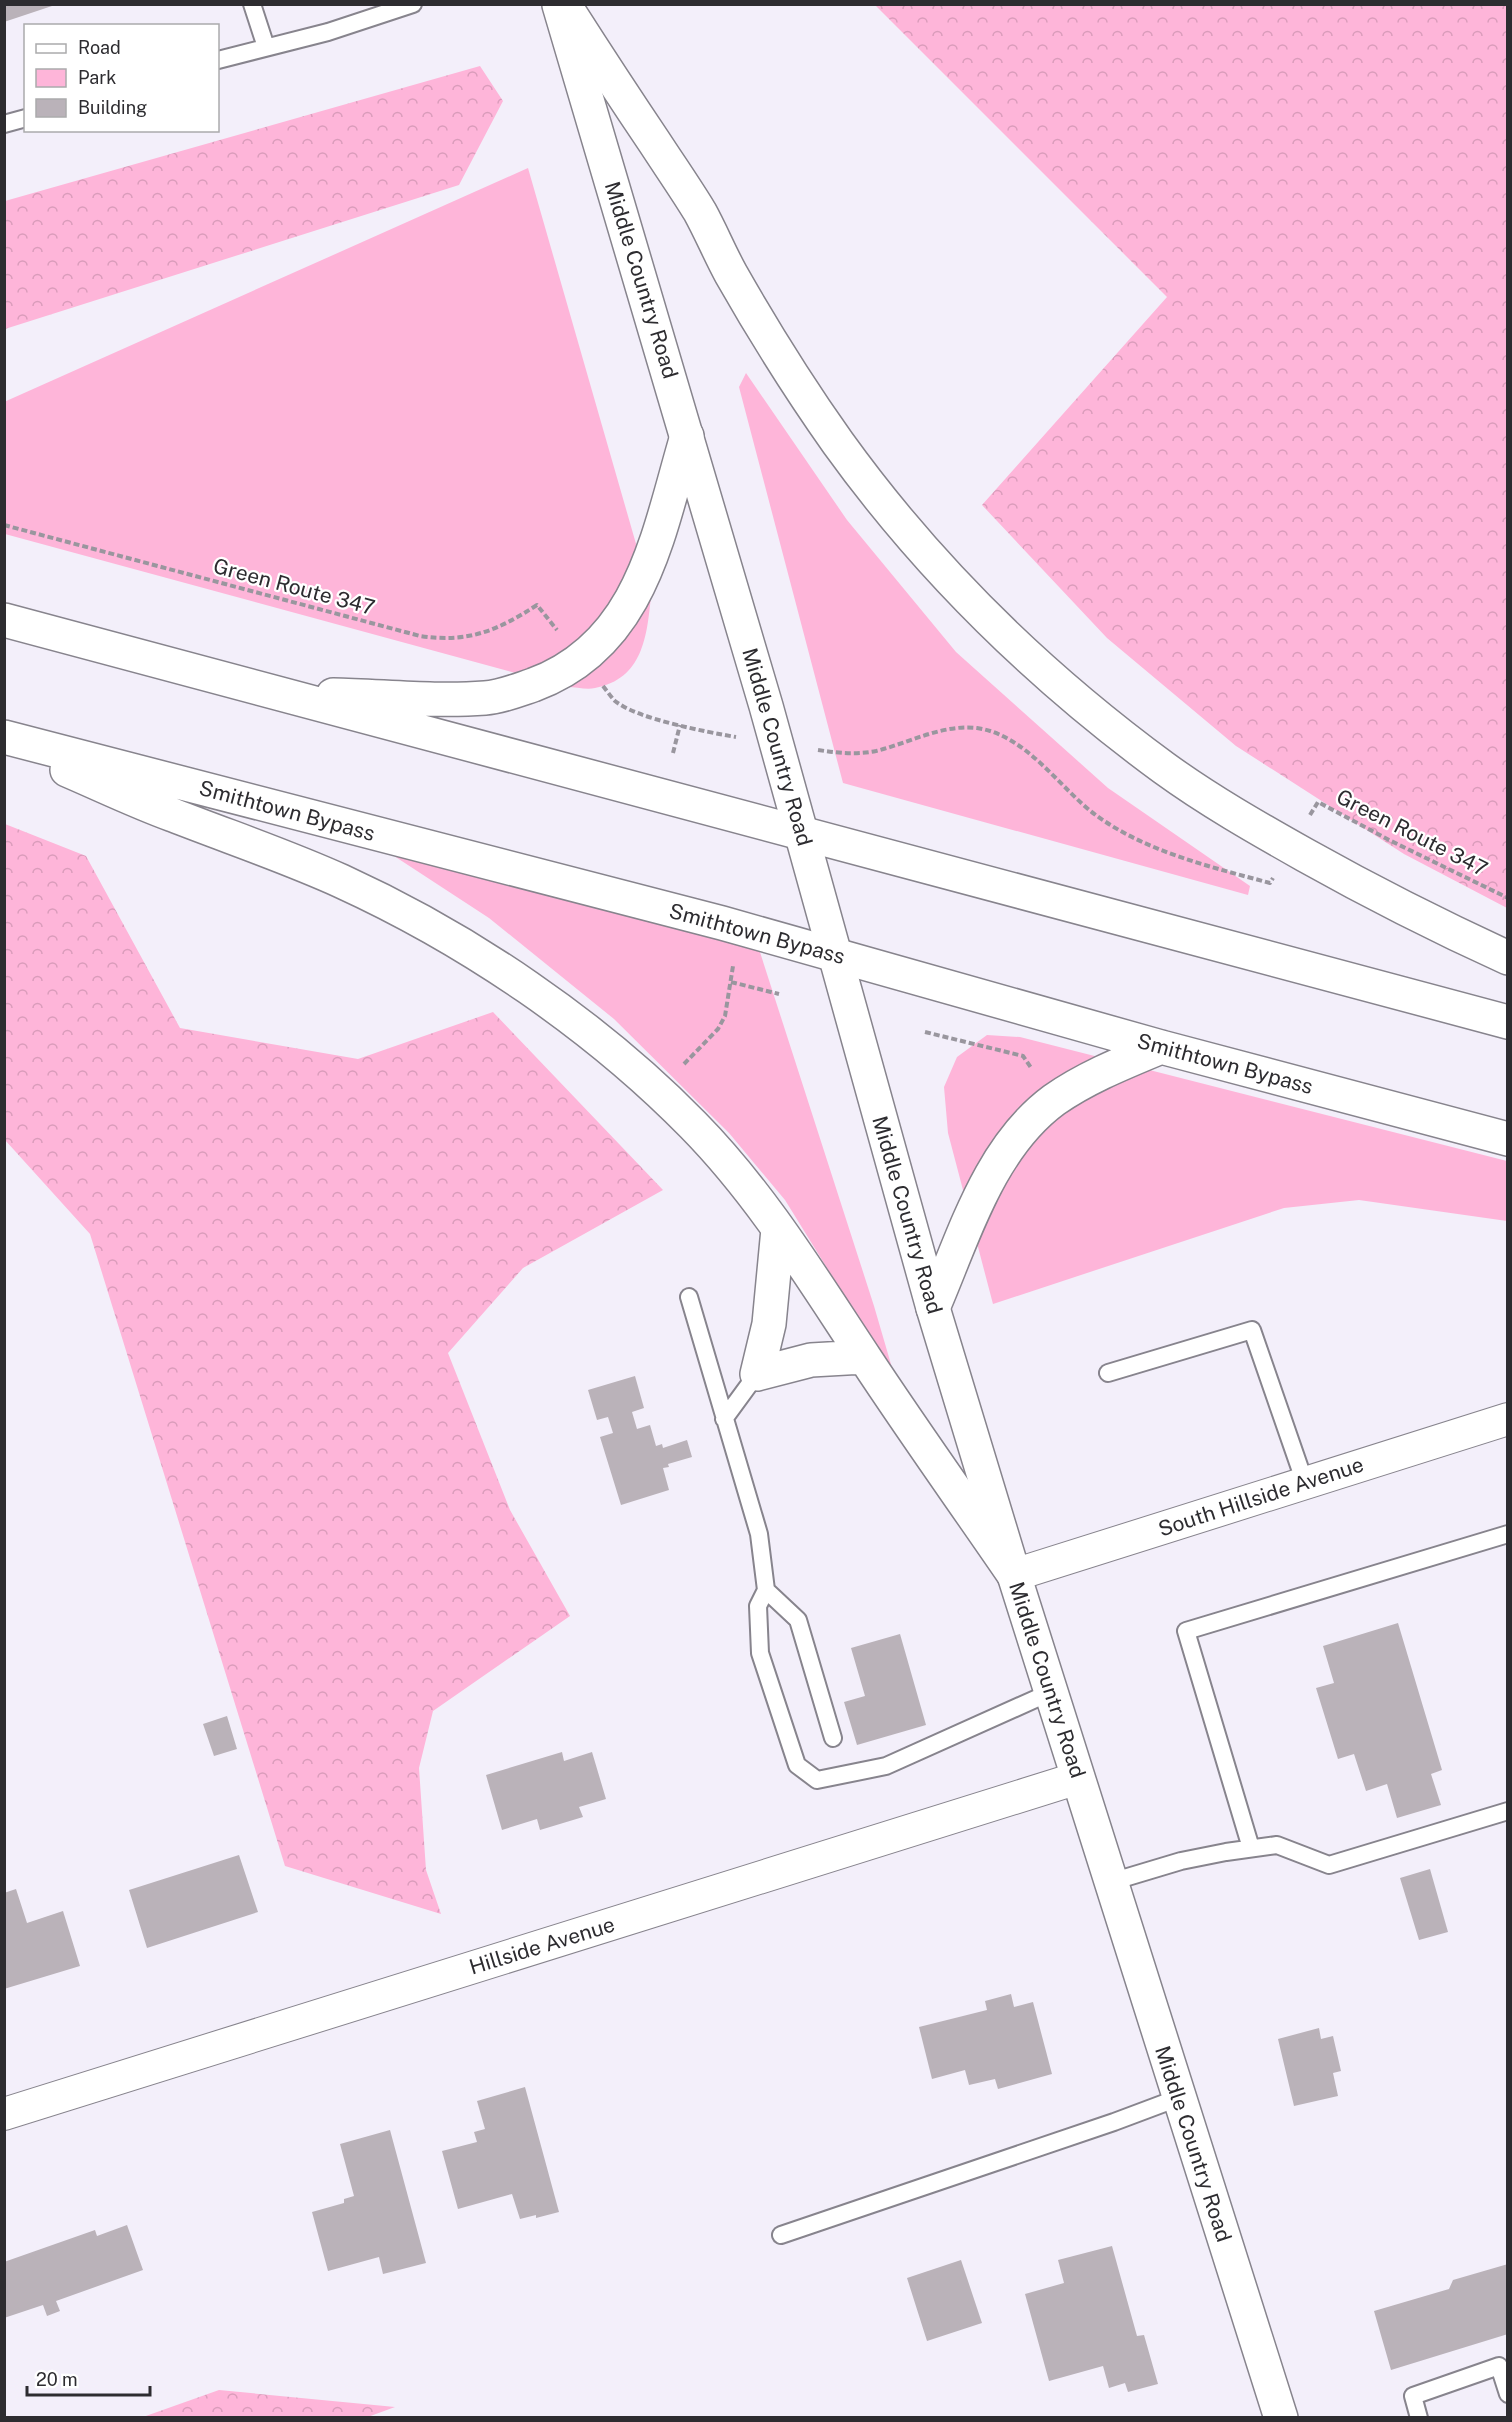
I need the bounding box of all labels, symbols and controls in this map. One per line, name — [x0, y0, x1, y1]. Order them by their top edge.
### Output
legend — [24, 24, 219, 132]
text: Road — [78, 37, 121, 58]
text: Park — [78, 67, 116, 88]
text: Building — [78, 97, 147, 118]
street label: Middle Country Road — [600, 178, 683, 381]
street label: Green Route 347 — [211, 553, 378, 620]
street label: Middle Country Road — [737, 645, 818, 849]
street label: Smithtown Bypass — [197, 775, 378, 846]
street label: Green Route 347 — [1333, 784, 1492, 881]
street label: Smithtown Bypass — [667, 898, 848, 969]
street label: Smithtown Bypass — [1135, 1028, 1316, 1099]
street label: Middle Country Road — [867, 1113, 948, 1317]
street label: South Hillside Avenue — [1155, 1452, 1367, 1542]
street label: Middle Country Road — [1004, 1579, 1091, 1781]
street label: Hillside Avenue — [466, 1912, 618, 1980]
street label: Middle Country Road — [1150, 2043, 1237, 2245]
scale bar — [27, 2359, 150, 2397]
text: 20 m — [36, 2369, 78, 2390]

